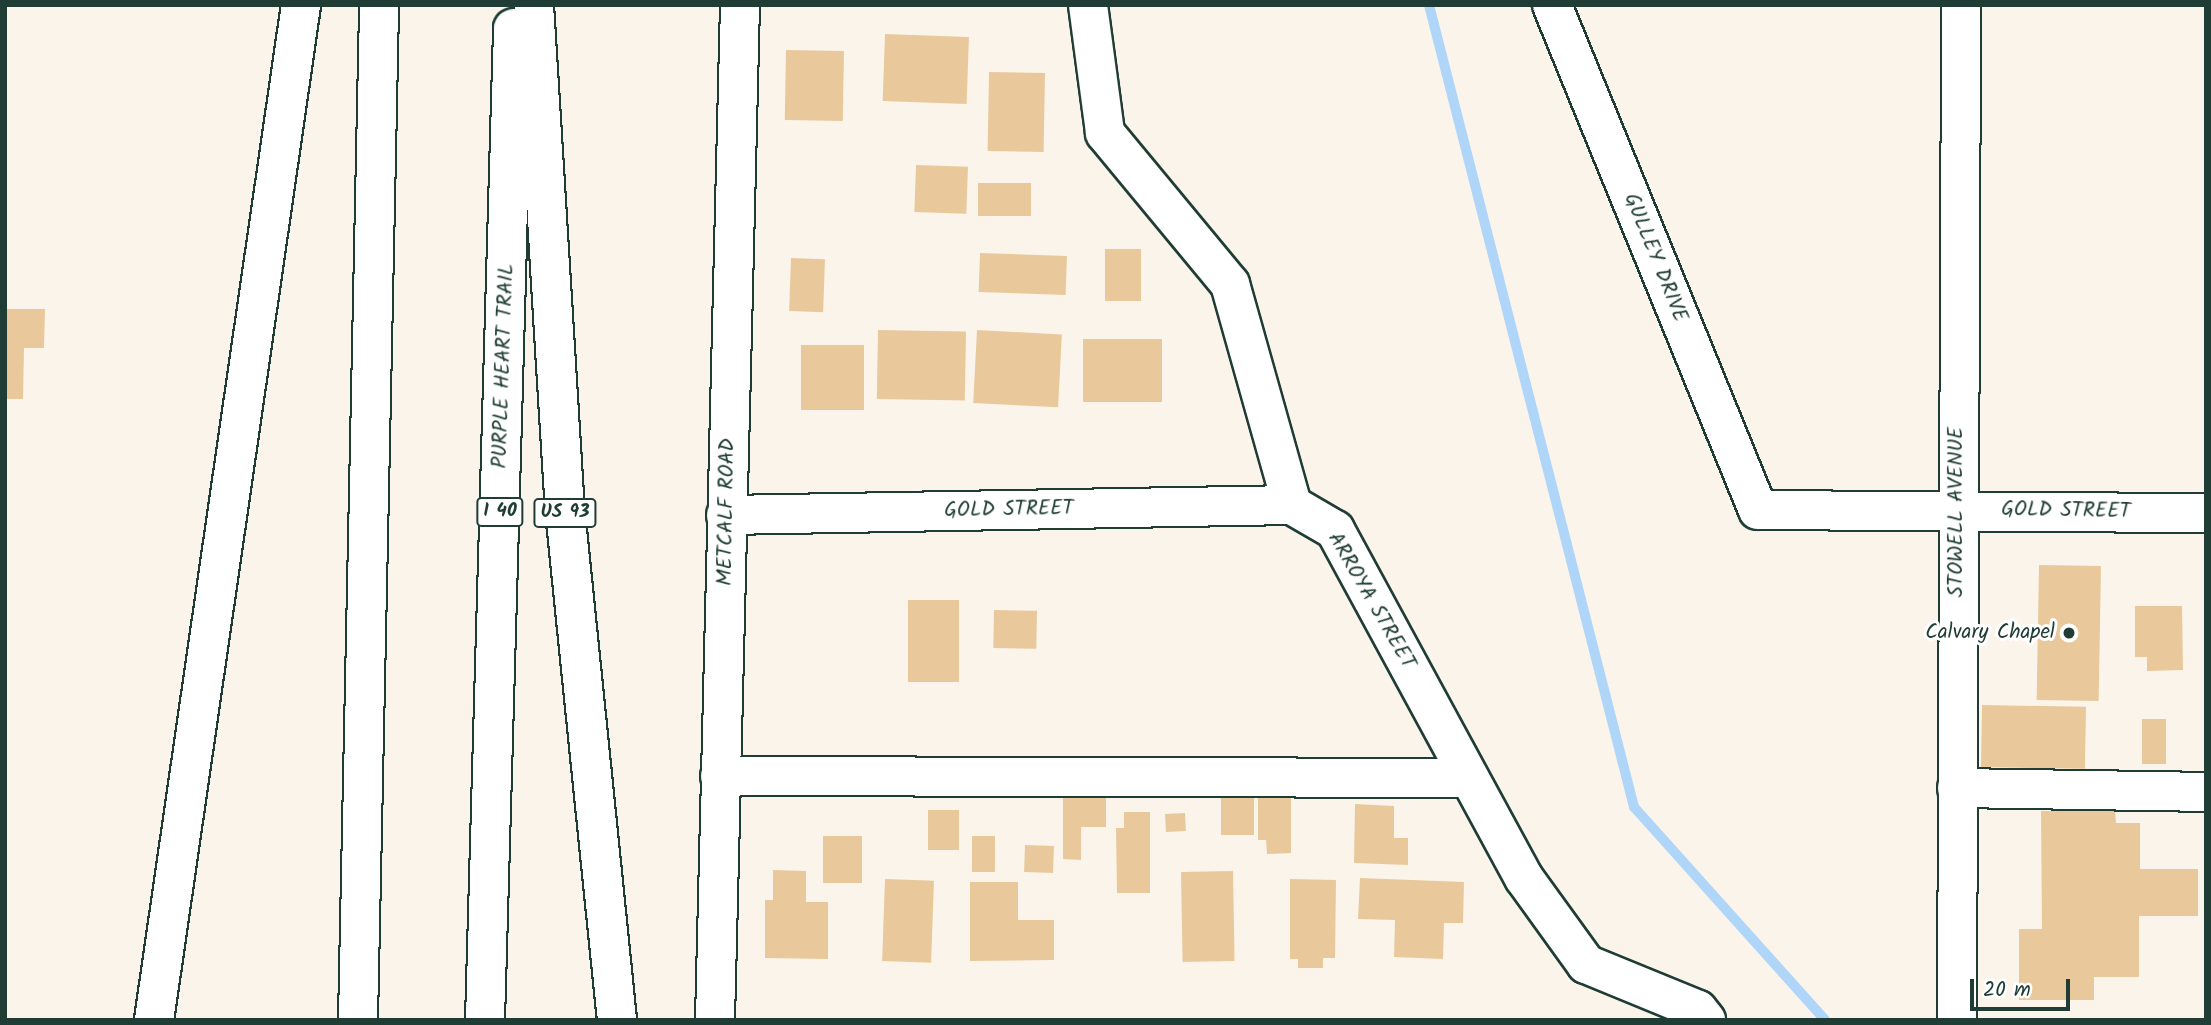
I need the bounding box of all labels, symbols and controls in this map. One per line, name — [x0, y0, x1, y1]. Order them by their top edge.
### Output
street label: GULLEY DRIVE — [1618, 190, 1692, 326]
street label: PURPLE HEART TRAIL — [488, 263, 520, 469]
street label: STOWELL AVENUE — [1944, 427, 1970, 597]
street label: METCALF ROAD — [713, 438, 741, 586]
road number: I 40 — [476, 496, 524, 527]
street label: GOLD STREET — [944, 496, 1074, 524]
street label: GOLD STREET — [2001, 497, 2131, 525]
road number: US 93 — [532, 498, 598, 528]
street label: ARROYA STREET — [1322, 528, 1420, 674]
place label: Calvary Chapel — [1925, 620, 2055, 646]
marker: Calvary Chapel — [2061, 625, 2077, 641]
scale bar — [1973, 965, 2073, 1009]
text: 20 m — [1983, 974, 2031, 1007]

